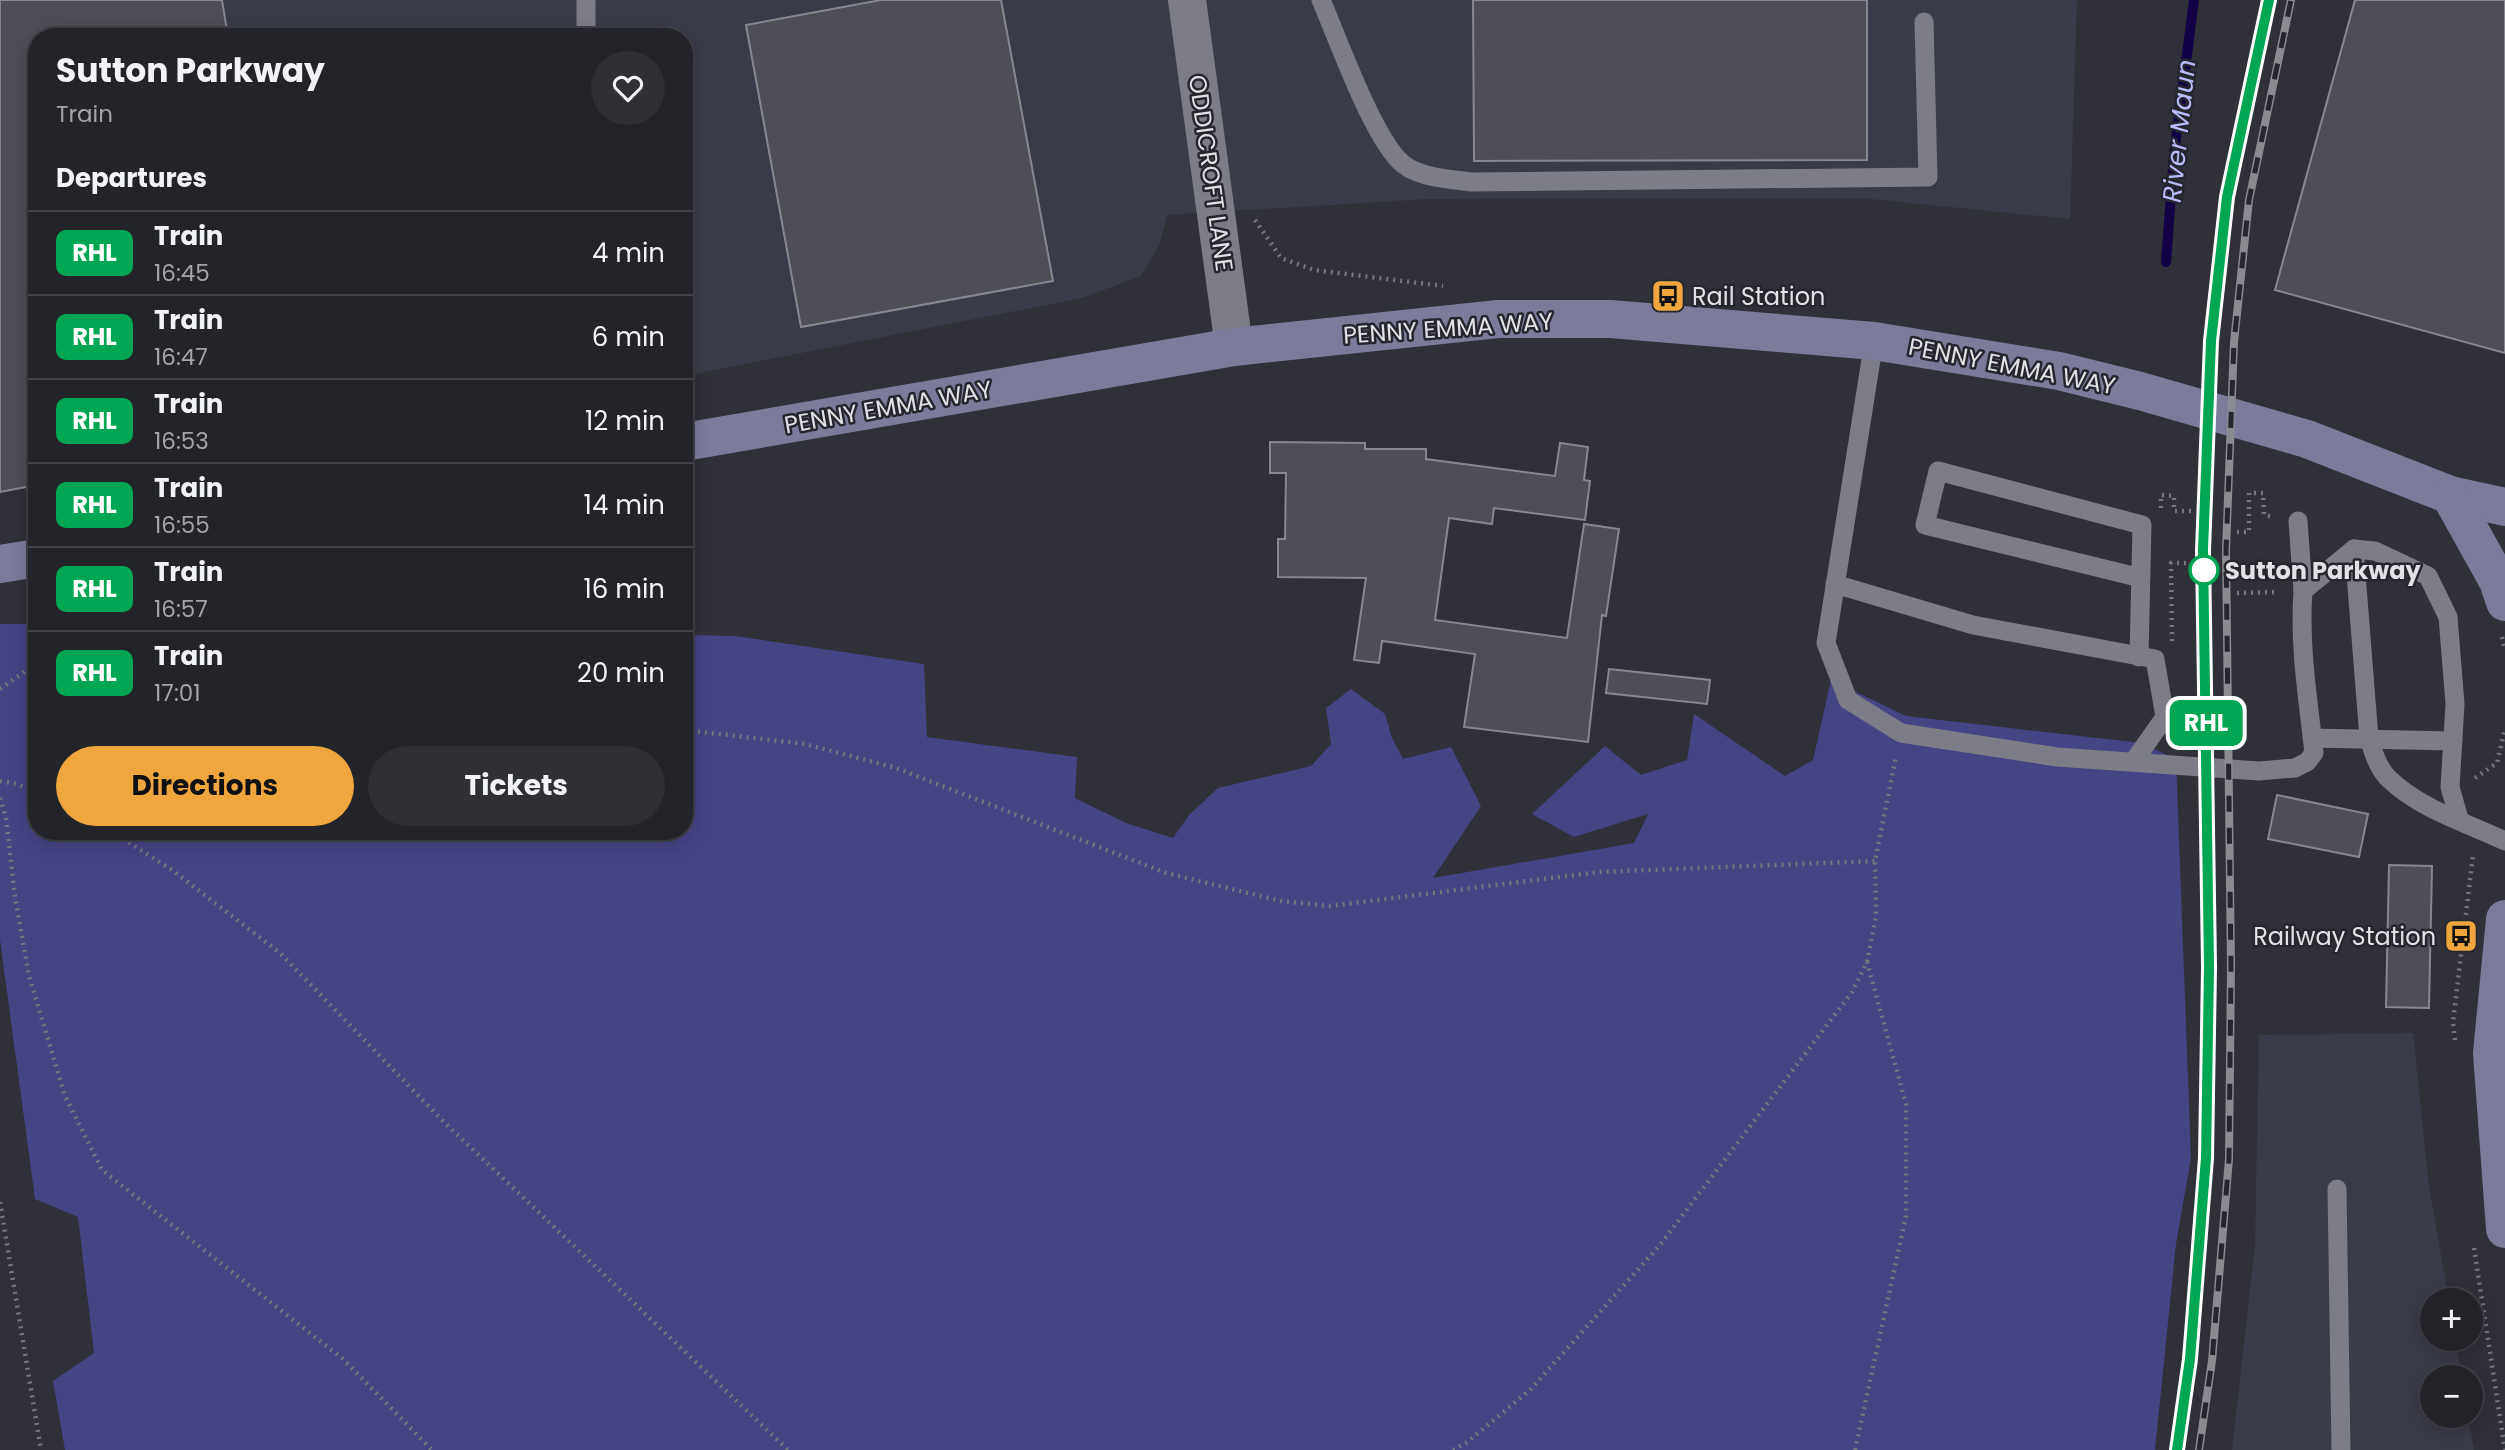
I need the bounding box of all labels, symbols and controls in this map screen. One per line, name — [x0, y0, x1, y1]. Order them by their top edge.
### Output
text: Sutton Parkway — [56, 47, 325, 94]
button: heart — [591, 51, 665, 125]
water label: River Maun — [2154, 58, 2204, 204]
street label: ODDICROFT LANE — [1181, 73, 1241, 273]
text: Train — [56, 98, 113, 130]
text: Departures — [56, 160, 207, 196]
text: Train — [154, 218, 223, 254]
text: 4 min — [592, 235, 665, 271]
text: RHL — [72, 236, 117, 269]
text: 16:45 — [154, 257, 210, 289]
bus stop icon: Rail Station — [1649, 277, 1687, 315]
place label: Rail Station — [1692, 280, 1825, 313]
text: Train — [154, 302, 223, 338]
street label: PENNY EMMA WAY — [1342, 304, 1554, 352]
text: 6 min — [592, 319, 665, 355]
text: RHL — [72, 320, 117, 353]
street label: PENNY EMMA WAY — [1906, 330, 2118, 402]
text: 16:47 — [154, 341, 208, 373]
street label: PENNY EMMA WAY — [782, 372, 994, 442]
text: Train — [154, 386, 223, 422]
text: 12 min — [585, 403, 665, 439]
text: RHL — [72, 404, 117, 437]
text: 16:53 — [154, 425, 209, 457]
text: Train — [154, 470, 223, 506]
text: 14 min — [584, 487, 665, 523]
text: RHL — [72, 488, 117, 521]
text: 16:55 — [154, 509, 210, 541]
text: Train — [154, 554, 223, 590]
place label: Sutton Parkway — [2225, 554, 2421, 587]
marker: Sutton Parkway — [2189, 555, 2219, 585]
text: 16 min — [583, 571, 665, 607]
text: RHL — [72, 572, 117, 605]
text: 16:57 — [154, 593, 208, 625]
text: Train — [154, 638, 223, 674]
text: 20 min — [577, 655, 665, 691]
text: RHL — [72, 656, 117, 689]
text: 17:01 — [154, 677, 201, 709]
line badge: RHL — [2166, 700, 2246, 746]
text: RHL — [2184, 706, 2228, 739]
button: Directions — [56, 746, 354, 826]
button: Tickets — [368, 746, 665, 826]
bus stop icon: Railway Station — [2442, 917, 2480, 955]
place label: Railway Station — [2253, 920, 2436, 953]
map controls — [2420, 1288, 2483, 1428]
button: + — [2420, 1288, 2483, 1351]
button: − — [2420, 1365, 2483, 1428]

